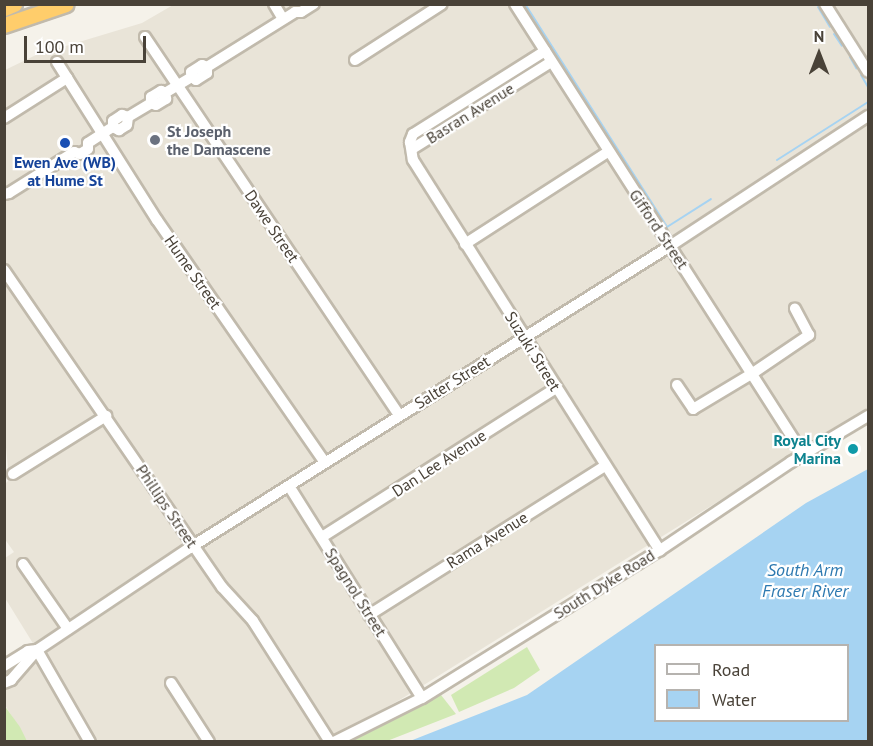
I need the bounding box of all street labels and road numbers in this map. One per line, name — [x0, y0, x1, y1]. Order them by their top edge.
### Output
street label: Basran Avenue — [422, 78, 518, 148]
street label: Dawe Street — [241, 186, 303, 266]
street label: Gifford Street — [625, 186, 693, 272]
street label: Hume Street — [161, 231, 225, 313]
street label: Suzuki Street — [501, 308, 565, 394]
street label: Salter Street — [411, 351, 493, 413]
street label: Dan Lee Avenue — [388, 425, 490, 501]
street label: Phillips Street — [132, 461, 202, 551]
street label: Rama Avenue — [443, 507, 531, 573]
street label: Spagnol Street — [321, 544, 391, 640]
street label: South Dyke Road — [550, 545, 658, 623]

